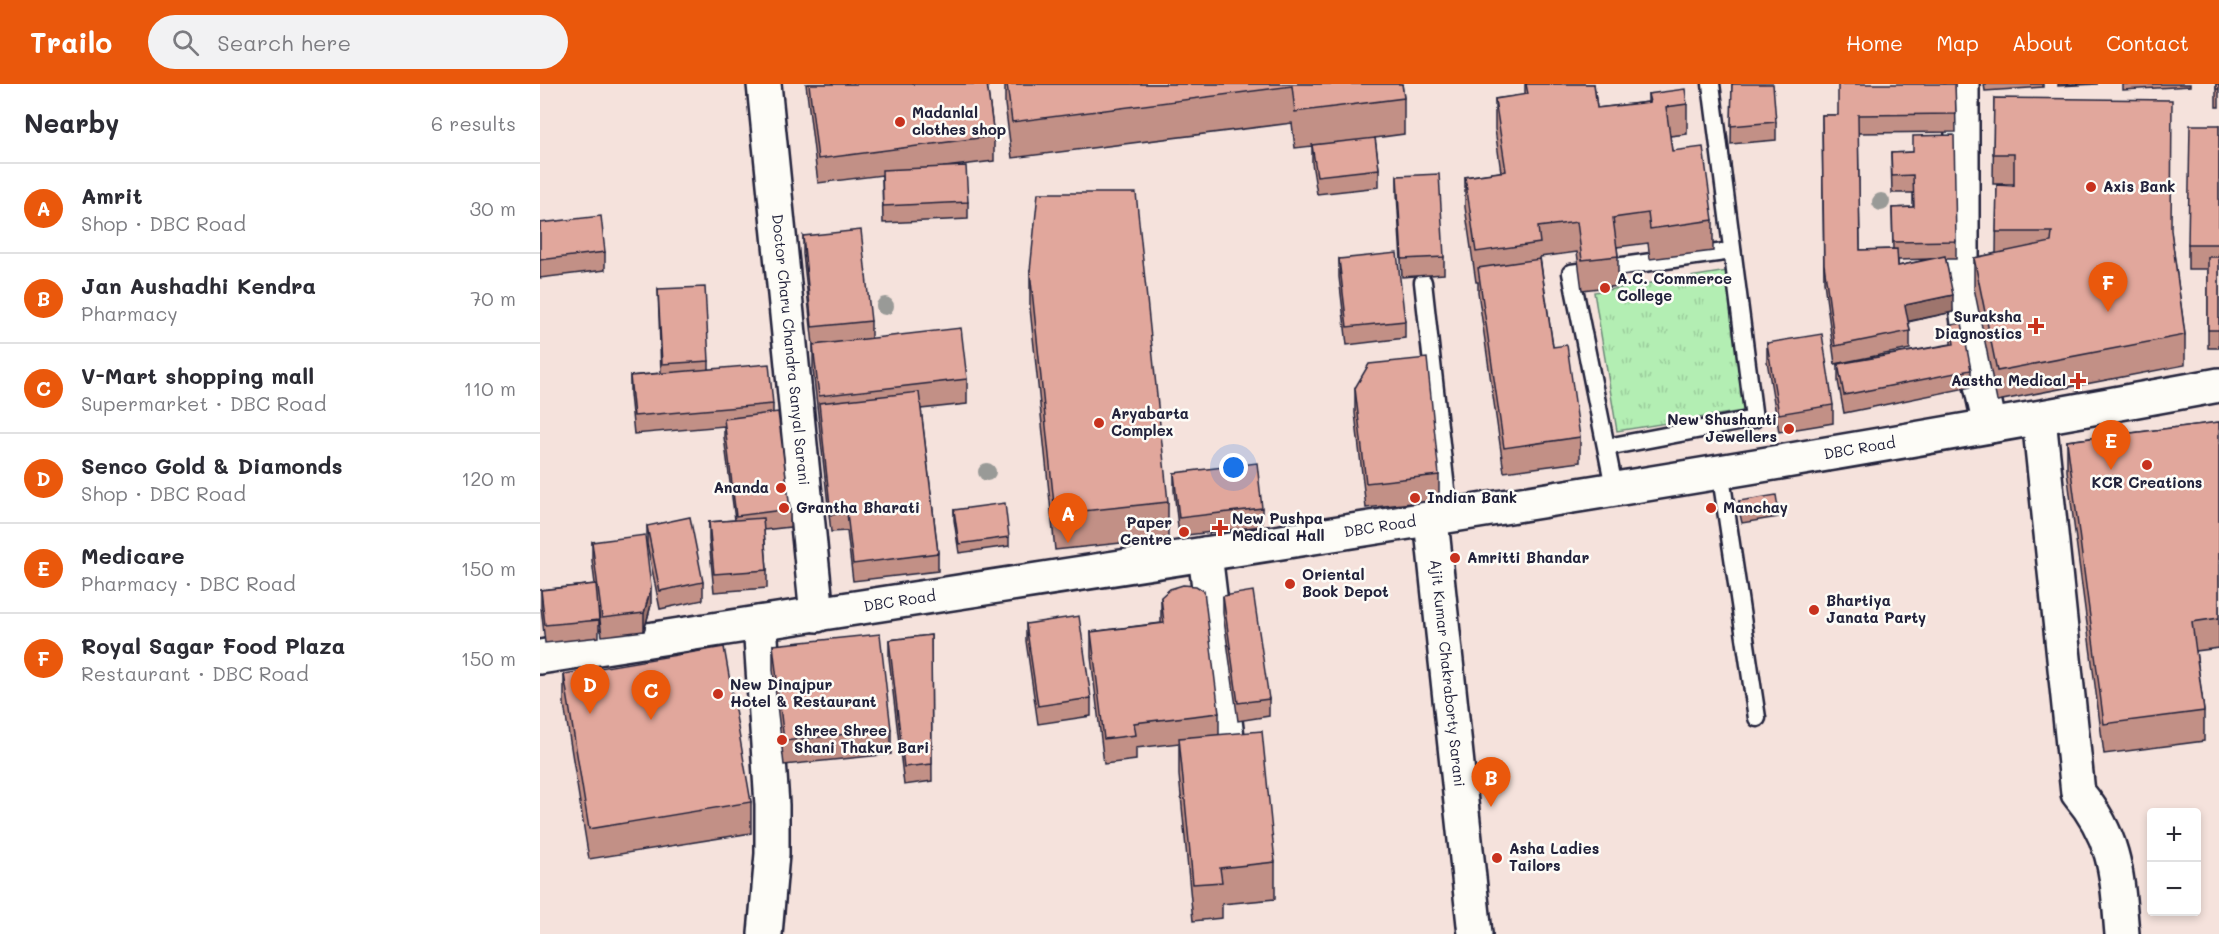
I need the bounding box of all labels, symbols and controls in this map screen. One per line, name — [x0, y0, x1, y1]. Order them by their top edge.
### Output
search box — [148, 15, 568, 69]
text: Trailo — [30, 24, 112, 60]
icon: search — [169, 26, 202, 59]
text: Search here — [217, 28, 351, 57]
text: Home — [1846, 29, 1903, 56]
text: Map — [1936, 29, 1979, 56]
text: About — [2012, 29, 2073, 56]
text: Contact — [2106, 29, 2189, 56]
place label: Madanlal clothes shop — [912, 102, 1006, 139]
text: Nearby — [24, 106, 119, 140]
text: 6 results — [431, 110, 516, 136]
marker: Madanlal clothes shop — [893, 115, 907, 129]
place label: Axis Bank — [2103, 176, 2175, 196]
marker: Axis Bank — [2084, 180, 2098, 194]
text: Amrit — [81, 181, 142, 210]
text: A — [37, 195, 50, 221]
text: 30 m — [470, 195, 516, 221]
text: Shop · DBC Road — [81, 210, 246, 236]
street label: Doctor Charu Chandra Sanyal Sarani — [768, 213, 815, 486]
pin: F — [2088, 262, 2128, 312]
place label: A.C. Commerce College — [1617, 268, 1732, 305]
text: Jan Aushadhi Kendra — [81, 271, 316, 300]
marker: A.C. Commerce College — [1598, 281, 1612, 295]
text: B — [37, 285, 50, 311]
text: 70 m — [470, 285, 516, 311]
text: Pharmacy — [81, 300, 178, 326]
place label: Suraksha Diagnostics — [1934, 306, 2022, 343]
marker: Suraksha Diagnostics — [2027, 317, 2045, 335]
text: V-Mart shopping mall — [81, 361, 314, 390]
place label: Aastha Medical — [1951, 370, 2066, 390]
marker: Aastha Medical — [2071, 374, 2085, 388]
text: C — [36, 375, 51, 401]
text: 110 m — [463, 375, 516, 401]
text: Supermarket · DBC Road — [81, 390, 326, 416]
place label: Aryabarta Complex — [1111, 403, 1189, 440]
place label: New Shushanti Jewellers — [1667, 409, 1777, 446]
marker: Aryabarta Complex — [1092, 416, 1106, 430]
pin: E — [2092, 420, 2130, 470]
marker: New Shushanti Jewellers — [1782, 422, 1796, 436]
street label: DBC Road — [1822, 432, 1897, 463]
text: Senco Gold & Diamonds — [81, 451, 343, 480]
your location — [1219, 453, 1248, 482]
marker: KCR Creations — [2140, 458, 2154, 472]
text: D — [36, 465, 51, 491]
text: 120 m — [461, 465, 516, 491]
place label: KCR Creations — [2092, 472, 2202, 492]
place label: Ananda — [713, 477, 769, 497]
text: Shop · DBC Road — [81, 480, 246, 506]
marker: Ananda — [774, 481, 788, 495]
place label: Indian Bank — [1427, 487, 1517, 507]
marker: Indian Bank — [1408, 491, 1422, 505]
pin: A — [1048, 494, 1088, 543]
place label: Grantha Bharati — [796, 497, 920, 517]
place label: Manchay — [1723, 497, 1788, 517]
marker: Grantha Bharati — [777, 501, 791, 515]
marker: Manchay — [1704, 501, 1718, 515]
place label: New Pushpa Medical Hall — [1232, 508, 1325, 545]
street label: DBC Road — [1342, 510, 1417, 541]
place label: Paper Centre — [1120, 512, 1172, 549]
marker: New Pushpa Medical Hall — [1213, 521, 1227, 535]
marker: Paper Centre — [1177, 525, 1191, 539]
text: Medicare — [81, 541, 185, 570]
place label: Amritti Bhandar — [1467, 547, 1589, 567]
marker: Amritti Bhandar — [1448, 551, 1462, 565]
text: E — [37, 555, 50, 581]
text: 150 m — [461, 555, 516, 581]
street label: Ajit Kumar Chakraborty Sarani — [1426, 558, 1470, 788]
place label: Oriental Book Depot — [1302, 564, 1389, 601]
text: Pharmacy · DBC Road — [81, 570, 296, 596]
marker: Oriental Book Depot — [1283, 577, 1297, 591]
street label: DBC Road — [862, 585, 937, 616]
place label: Bhartiya Janata Party — [1826, 590, 1926, 627]
marker: Bhartiya Janata Party — [1807, 603, 1821, 617]
text: Royal Sagar Food Plaza — [81, 631, 345, 660]
text: F — [37, 645, 50, 671]
text: 150 m — [461, 645, 516, 671]
text: Restaurant · DBC Road — [81, 660, 309, 686]
pin: D — [571, 664, 610, 714]
pin: C — [632, 670, 670, 720]
place label: New Dinajpur Hotel & Restaurant — [730, 674, 877, 711]
marker: New Dinajpur Hotel & Restaurant — [711, 687, 725, 701]
place label: Shree Shree Shani Thakur Bari — [794, 720, 929, 757]
marker: Shree Shree Shani Thakur Bari — [775, 733, 789, 747]
pin: B — [1472, 758, 1510, 807]
map controls — [2147, 808, 2201, 916]
button: + — [2147, 808, 2201, 862]
place label: Asha Ladies Tailors — [1509, 838, 1599, 875]
marker: Asha Ladies Tailors — [1490, 851, 1504, 865]
button: − — [2147, 862, 2201, 916]

